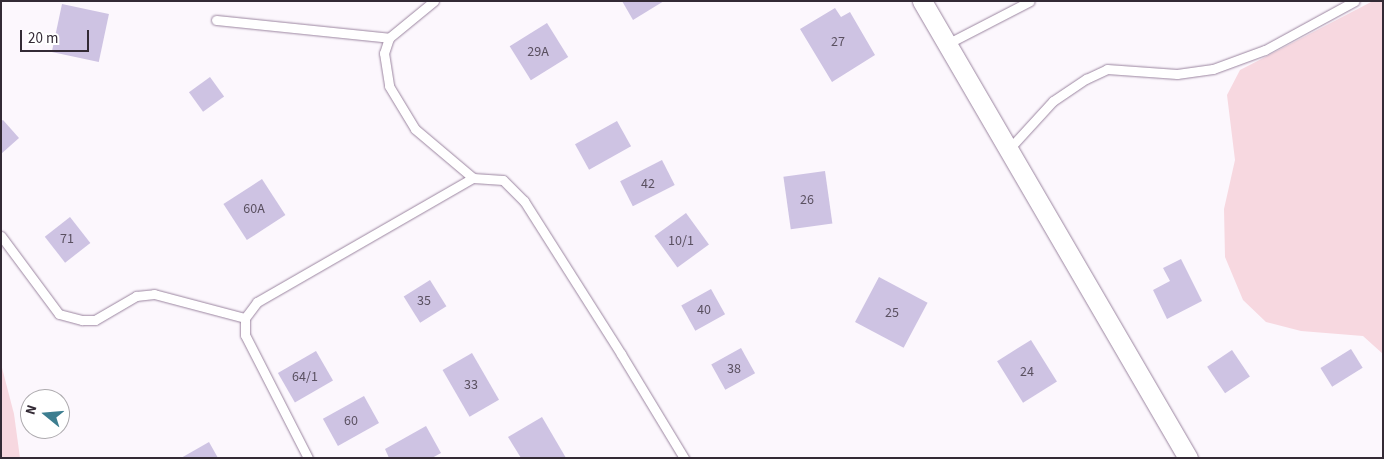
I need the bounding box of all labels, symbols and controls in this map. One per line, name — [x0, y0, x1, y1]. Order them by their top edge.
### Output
scale bar — [22, 20, 91, 52]
text: 20 m — [28, 28, 58, 49]
house number: 27 — [831, 34, 845, 50]
house number: 29А — [527, 44, 549, 60]
house number: 42 — [641, 176, 655, 192]
house number: 26 — [800, 192, 814, 208]
house number: 60А — [243, 201, 265, 217]
house number: 71 — [60, 231, 74, 247]
house number: 10/1 — [668, 233, 694, 249]
house number: 35 — [417, 293, 431, 309]
house number: 40 — [697, 302, 711, 318]
house number: 25 — [885, 305, 899, 321]
house number: 38 — [727, 361, 741, 377]
house number: 24 — [1020, 364, 1034, 380]
house number: 64/1 — [292, 369, 318, 385]
house number: 33 — [464, 377, 478, 393]
north arrow — [20, 389, 70, 439]
text: N — [21, 403, 43, 417]
house number: 60 — [344, 413, 358, 429]

